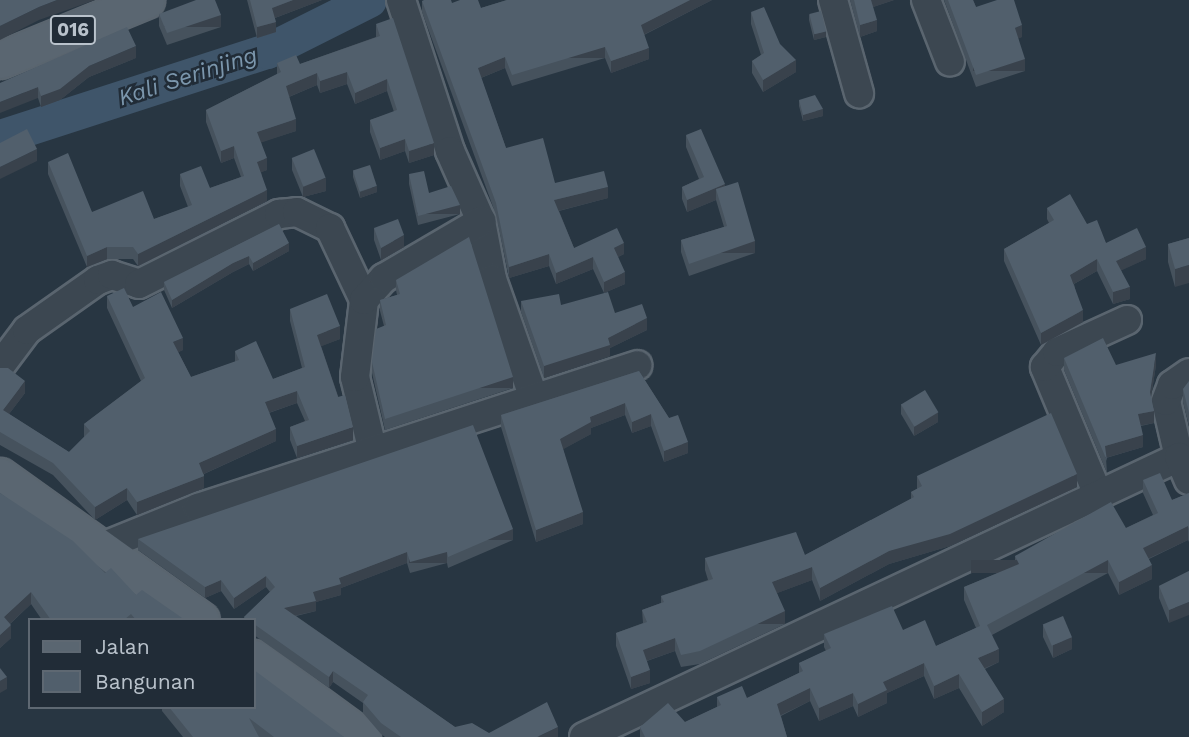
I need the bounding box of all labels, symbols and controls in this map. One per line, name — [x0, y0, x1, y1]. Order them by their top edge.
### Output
road number: 016 — [48, 14, 98, 46]
water label: Kali Serinjing — [115, 42, 261, 112]
legend — [28, 618, 256, 709]
text: Jalan — [95, 634, 150, 659]
text: Bangunan — [95, 669, 196, 694]

